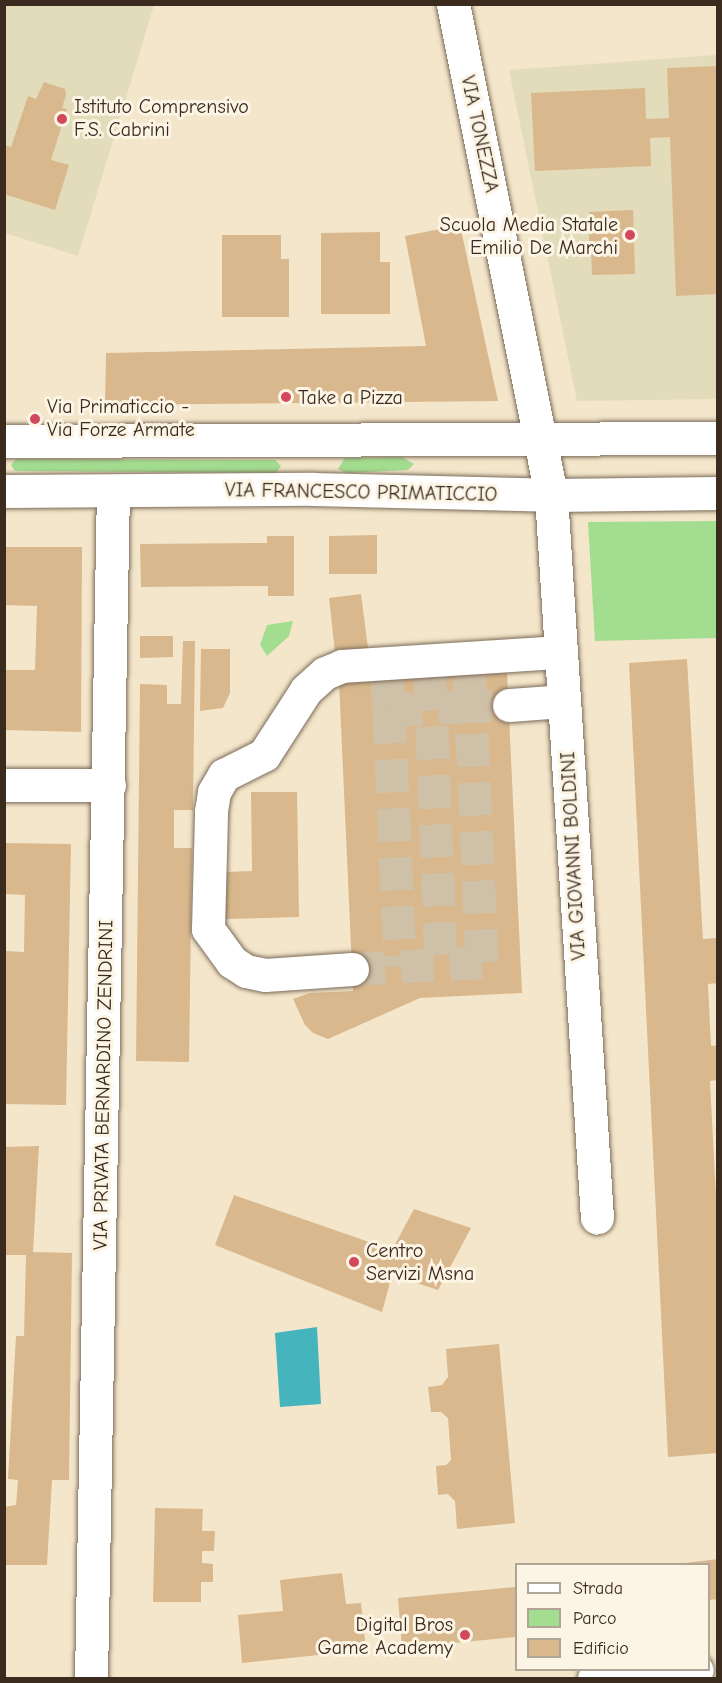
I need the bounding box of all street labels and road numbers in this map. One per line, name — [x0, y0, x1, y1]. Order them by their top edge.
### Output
street label: VIA TONEZZA — [456, 73, 504, 195]
street label: VIA FRANCESCO PRIMATICCIO — [225, 478, 497, 506]
street label: VIA GIOVANNI BOLDINI — [556, 751, 590, 961]
street label: VIA PRIVATA BERNARDINO ZENDRINI — [88, 920, 118, 1250]

